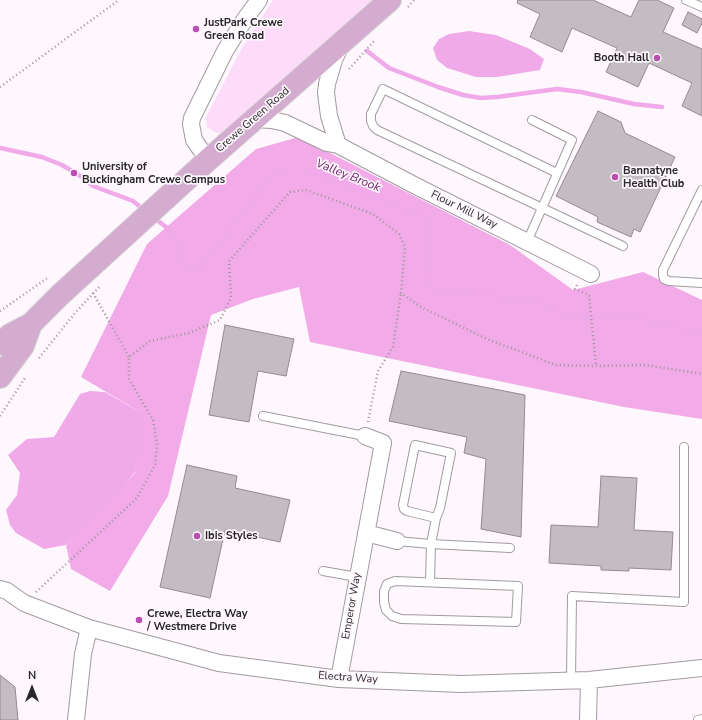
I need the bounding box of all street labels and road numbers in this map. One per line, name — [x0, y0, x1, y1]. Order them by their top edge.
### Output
street label: Crewe Green Road — [214, 84, 292, 156]
street label: Flour Mill Way — [429, 188, 499, 232]
street label: Emperor Way — [340, 571, 364, 641]
street label: Electra Way — [318, 669, 378, 687]

